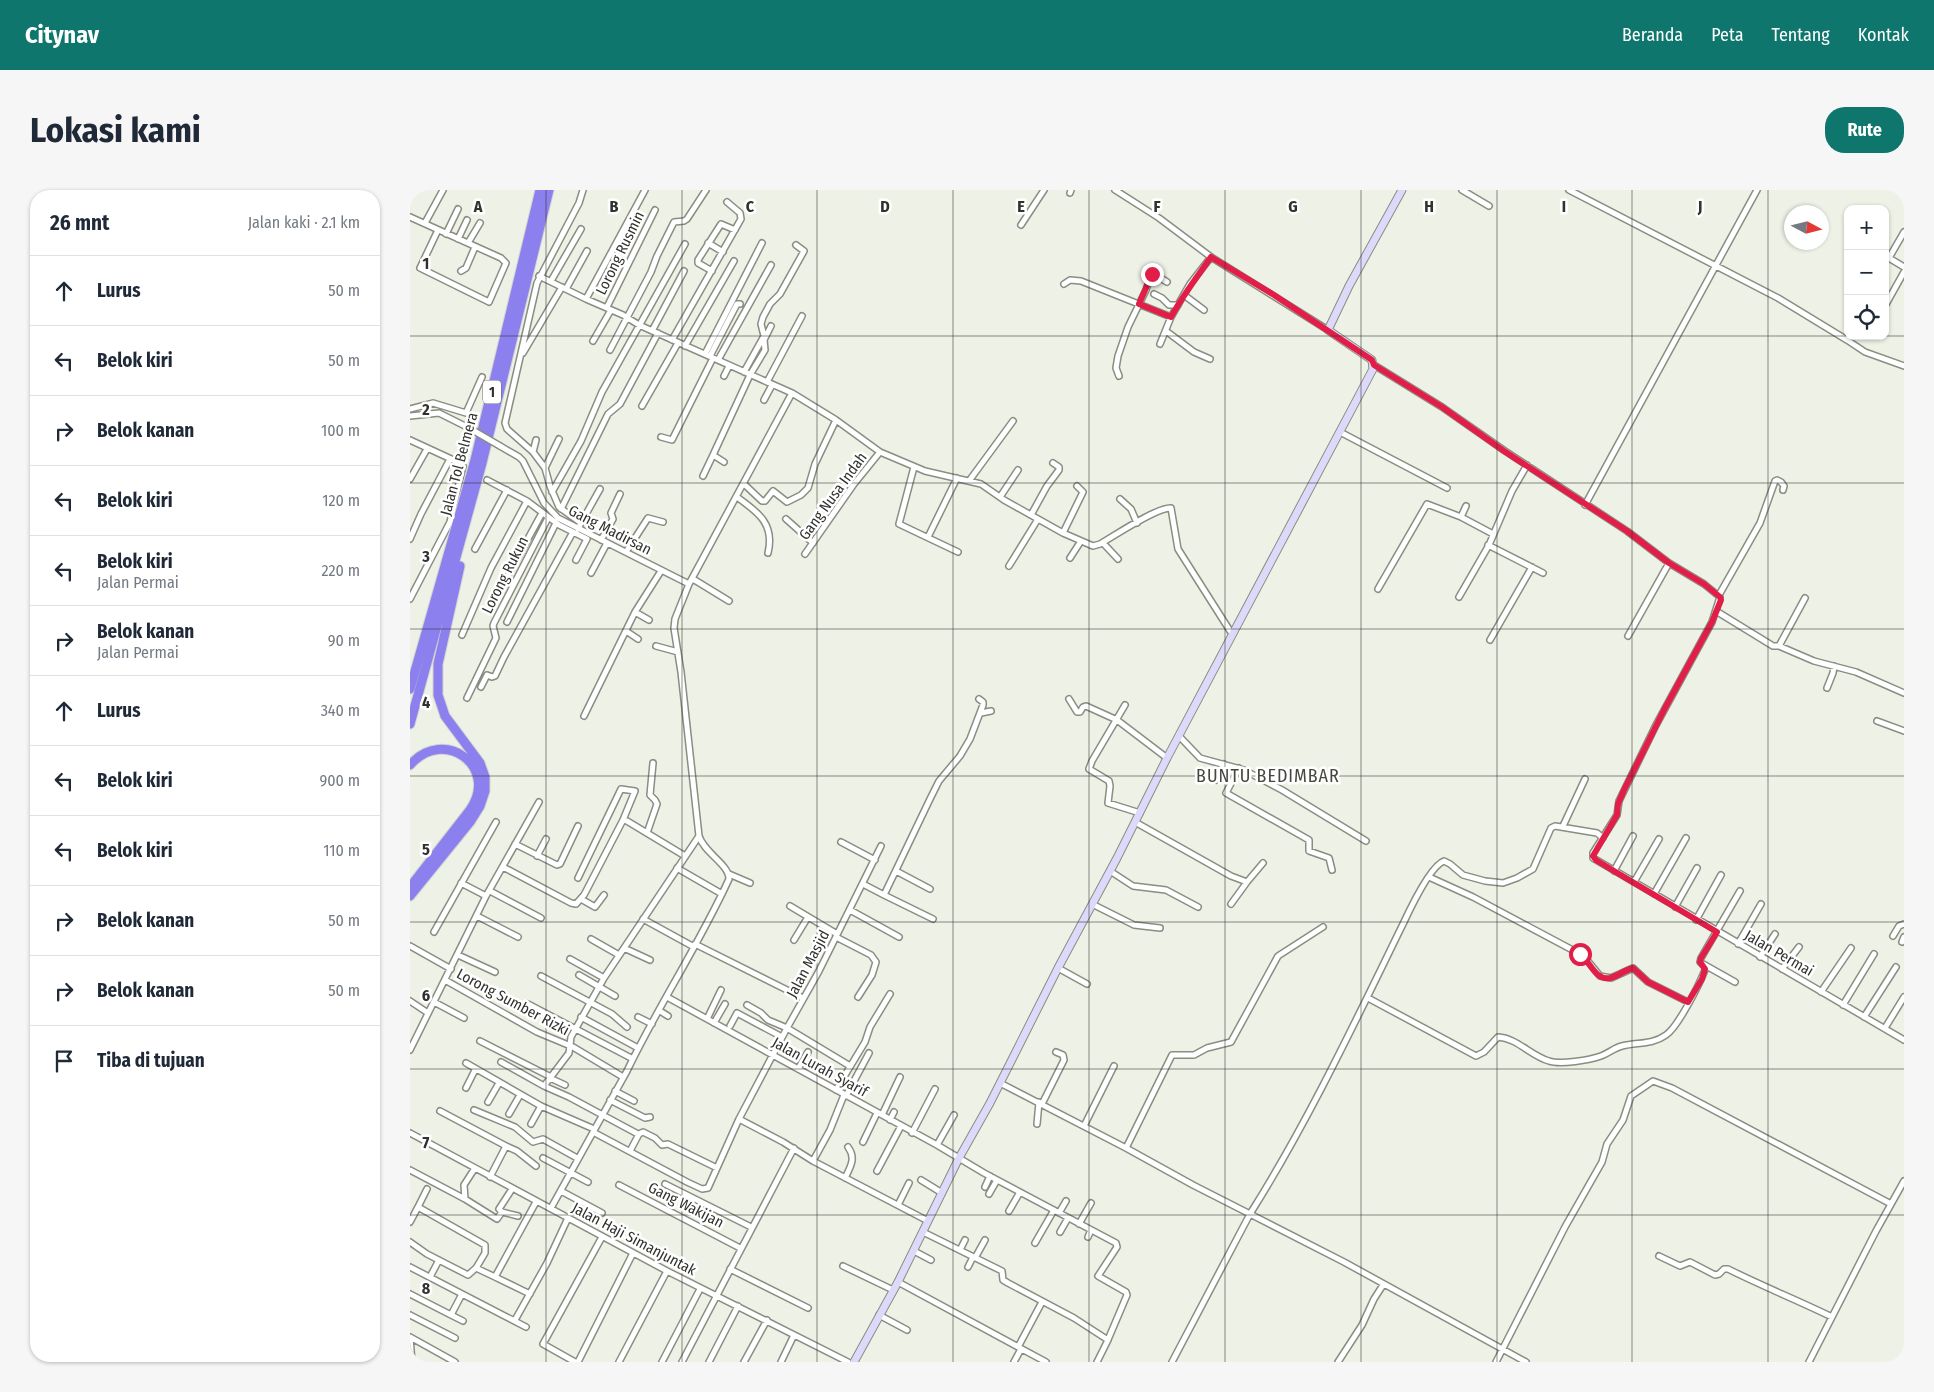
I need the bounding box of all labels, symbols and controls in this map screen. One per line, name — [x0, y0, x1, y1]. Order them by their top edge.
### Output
text: Citynav — [25, 21, 99, 49]
text: Beranda — [1622, 24, 1683, 46]
text: Peta — [1711, 24, 1744, 46]
text: Tentang — [1772, 24, 1830, 46]
text: Kontak — [1858, 24, 1909, 46]
button: Rute — [1825, 107, 1904, 153]
text: Lokasi kami — [30, 109, 201, 151]
text: A — [473, 197, 483, 216]
text: B — [610, 197, 619, 216]
text: C — [746, 197, 755, 216]
text: D — [880, 197, 890, 216]
text: E — [1017, 197, 1025, 216]
text: F — [1153, 197, 1161, 216]
text: G — [1288, 197, 1298, 216]
text: H — [1424, 197, 1434, 216]
text: I — [1562, 197, 1566, 216]
text: J — [1697, 197, 1702, 216]
north arrow — [1784, 205, 1829, 250]
map controls — [1844, 205, 1889, 340]
button: + — [1844, 205, 1889, 250]
street label: Lorong Rusmin — [592, 208, 648, 298]
text: 26 mnt — [50, 210, 110, 236]
text: Jalan kaki · 2.1 km — [248, 213, 360, 232]
button: − — [1844, 250, 1889, 295]
text: 1 — [423, 254, 429, 273]
route end — [1141, 263, 1164, 286]
icon: ahead — [50, 277, 78, 305]
text: Lurus — [97, 279, 141, 302]
text: 50 m — [328, 281, 360, 300]
button: locate — [1844, 295, 1889, 340]
icon: left — [50, 347, 78, 375]
text: Belok kiri — [97, 349, 173, 372]
text: 50 m — [328, 351, 360, 370]
road number: 1 — [483, 380, 501, 403]
text: 2 — [421, 400, 430, 419]
street label: Jalan Tol Belmera — [437, 410, 481, 518]
icon: right — [50, 417, 78, 445]
text: Belok kanan — [97, 419, 194, 442]
text: 100 m — [321, 421, 360, 440]
street label: Gang Nusa Indah — [795, 449, 871, 543]
icon: left — [50, 487, 78, 515]
text: Belok kiri — [97, 489, 173, 512]
text: 120 m — [322, 491, 360, 510]
street label: Gang Madirsan — [565, 501, 655, 559]
street label: Lorong Rukun — [478, 533, 532, 617]
text: 3 — [421, 547, 430, 566]
text: Belok kiri — [97, 550, 173, 573]
icon: left — [50, 557, 78, 585]
text: 220 m — [321, 561, 360, 580]
text: Jalan Permai — [97, 573, 179, 592]
text: Belok kanan — [97, 620, 194, 643]
icon: right — [50, 627, 78, 655]
text: 90 m — [328, 631, 360, 650]
text: Jalan Permai — [97, 643, 179, 662]
text: 4 — [422, 693, 430, 712]
icon: ahead — [50, 697, 78, 725]
text: Lurus — [97, 699, 141, 722]
text: 340 m — [321, 701, 360, 720]
district label: BUNTU BEDIMBAR — [1196, 765, 1340, 787]
icon: left — [50, 767, 78, 795]
text: Belok kiri — [97, 769, 173, 792]
text: 900 m — [319, 771, 360, 790]
icon: left — [50, 837, 78, 865]
text: Belok kiri — [97, 839, 173, 862]
text: 5 — [422, 840, 430, 859]
text: 110 m — [323, 841, 360, 860]
icon: right — [50, 907, 78, 935]
text: Belok kanan — [97, 909, 194, 932]
text: 50 m — [328, 911, 360, 930]
street label: Jalan Permai — [1741, 926, 1817, 980]
street label: Jalan Masjid — [783, 927, 833, 1001]
route start — [1569, 943, 1592, 966]
street label: Lorong Sumber Rizki — [454, 965, 572, 1039]
icon: right — [50, 977, 78, 1005]
text: Belok kanan — [97, 979, 194, 1002]
text: 50 m — [328, 981, 360, 1000]
text: 6 — [422, 986, 430, 1005]
street label: Jalan Lurah Syarif — [769, 1033, 872, 1101]
icon: arrive — [50, 1047, 78, 1075]
text: Tiba di tujuan — [97, 1049, 205, 1072]
text: 7 — [423, 1133, 430, 1152]
street label: Gang Wakijan — [645, 1178, 727, 1232]
street label: Jalan Haji Simanjuntak — [569, 1199, 699, 1279]
text: 8 — [422, 1279, 431, 1298]

